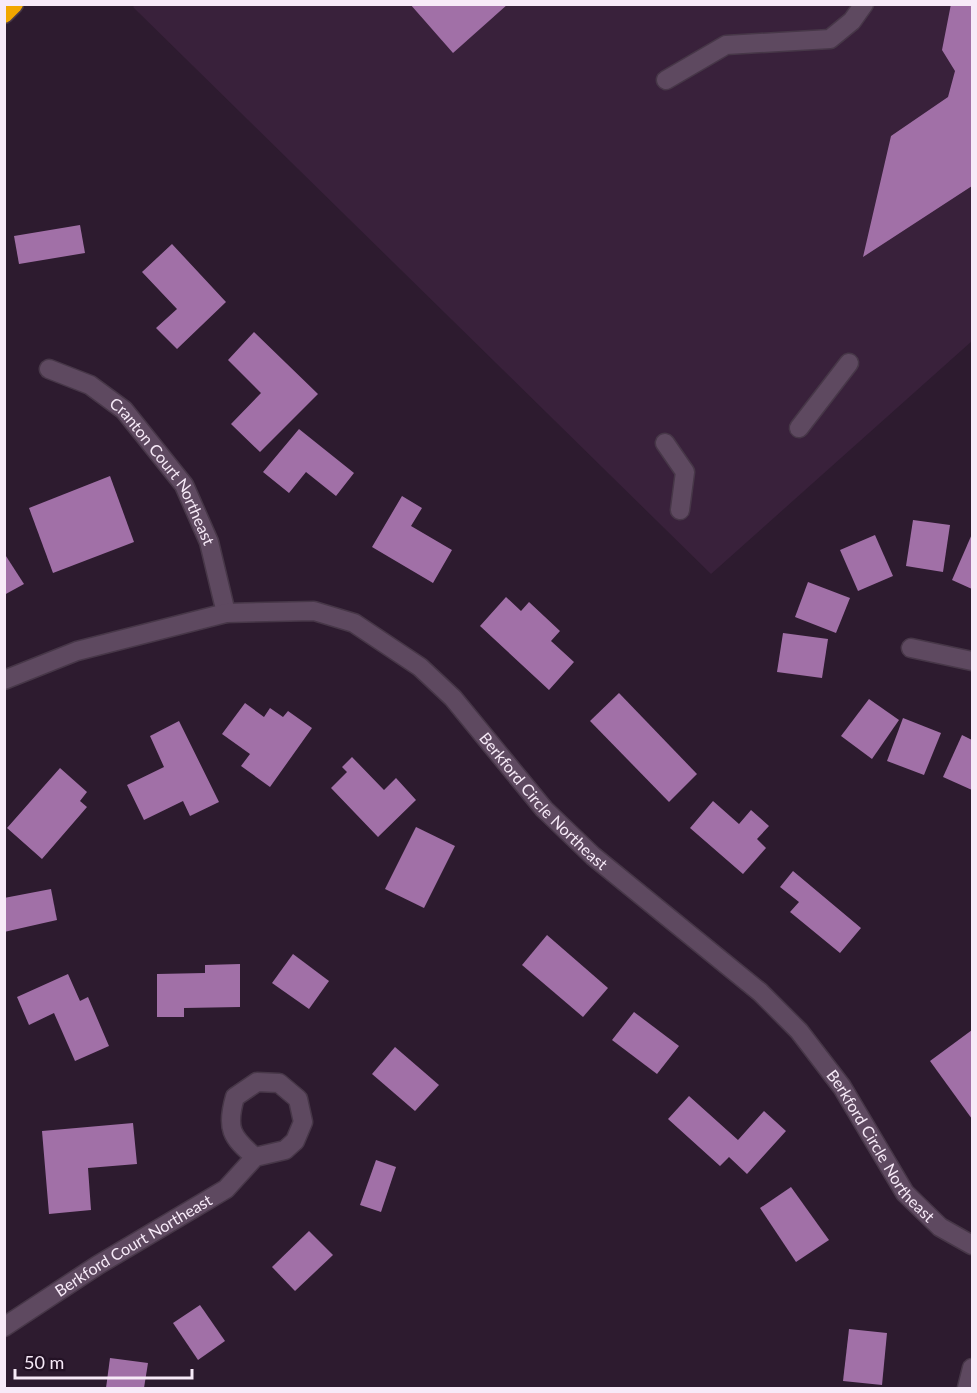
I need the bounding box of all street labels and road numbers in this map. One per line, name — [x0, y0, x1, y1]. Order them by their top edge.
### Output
street label: Cranton Court Northeast — [106, 393, 219, 548]
street label: Berkford Circle Northeast — [476, 728, 612, 873]
street label: Berkford Circle Northeast — [823, 1065, 939, 1226]
street label: Berkford Court Northeast — [51, 1190, 215, 1300]

